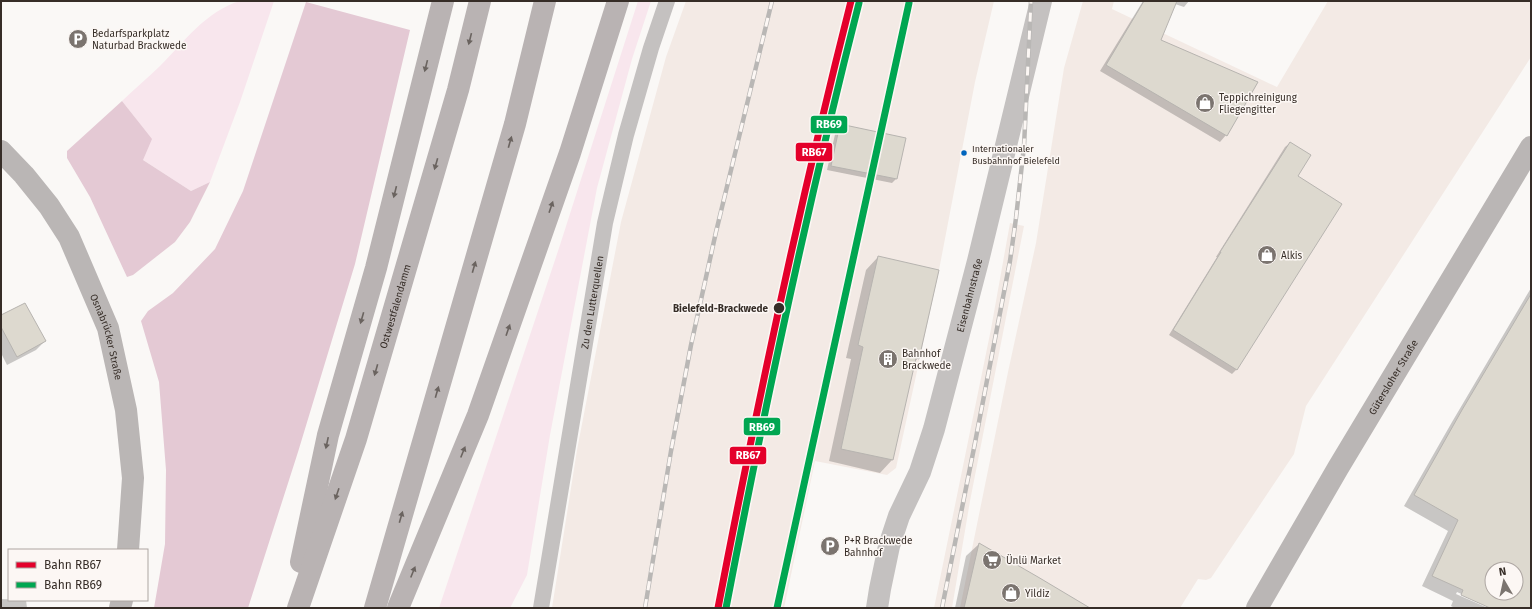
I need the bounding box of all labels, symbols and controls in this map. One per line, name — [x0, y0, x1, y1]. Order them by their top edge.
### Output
parking icon: Bedarfsparkplatz Naturbad Brackwede — [67, 28, 89, 50]
place label: Bedarfsparkplatz Naturbad Brackwede — [92, 28, 186, 52]
one-way arrow — [467, 33, 473, 45]
one-way arrow — [423, 60, 429, 72]
shop icon: Teppichreinigung Fliegengitter — [1194, 92, 1216, 114]
place label: Teppichreinigung Fliegengitter — [1219, 92, 1298, 116]
line badge: RB69 — [810, 115, 848, 134]
text: RB69 — [816, 118, 842, 131]
one-way arrow — [507, 136, 513, 148]
line badge: RB67 — [795, 142, 833, 162]
place label: Internationaler Busbahnhof Bielefeld — [972, 144, 1060, 166]
text: RB67 — [802, 146, 826, 159]
marker: Internationaler Busbahnhof Bielefeld — [959, 148, 969, 158]
one-way arrow — [433, 159, 439, 171]
one-way arrow — [391, 186, 397, 198]
one-way arrow — [548, 201, 554, 213]
shop icon: Alkis — [1256, 244, 1278, 266]
place label: Alkis — [1281, 250, 1303, 262]
street label: Zu den Lutterquellen — [579, 255, 607, 350]
street label: Eisenbahnstraße — [955, 257, 985, 334]
one-way arrow — [471, 261, 477, 273]
street label: Ostwestfalendamm — [378, 263, 414, 350]
street label: Osnabrücker Straße — [87, 292, 124, 381]
marker: Bielefeld-Brackwede — [772, 301, 786, 315]
place label: Bielefeld-Brackwede — [673, 303, 768, 315]
one-way arrow — [358, 311, 364, 324]
one-way arrow — [505, 324, 511, 336]
street label: Gütersloher Straße — [1366, 338, 1421, 417]
building icon: Bahnhof Brackwede — [877, 348, 899, 370]
place label: Bahnhof Brackwede — [902, 348, 951, 372]
one-way arrow — [373, 364, 379, 376]
one-way arrow — [435, 386, 441, 398]
line badge: RB69 — [743, 417, 781, 436]
text: RB69 — [749, 421, 775, 434]
one-way arrow — [323, 437, 329, 449]
one-way arrow — [460, 445, 466, 457]
line badge: RB67 — [729, 446, 767, 465]
text: RB67 — [736, 449, 760, 462]
one-way arrow — [334, 488, 340, 500]
one-way arrow — [398, 510, 404, 522]
parking icon: P+R Brackwede Bahnhof — [819, 535, 841, 557]
place label: P+R Brackwede Bahnhof — [844, 535, 912, 559]
legend — [8, 549, 148, 601]
supermarket icon: Ünlü Market — [981, 549, 1003, 571]
place label: Ünlü Market — [1006, 553, 1061, 567]
text: Bahn RB67 — [44, 558, 101, 572]
north arrow — [1484, 561, 1524, 601]
text: N — [1498, 565, 1507, 579]
one-way arrow — [410, 566, 416, 577]
text: Bahn RB69 — [44, 578, 102, 592]
shop icon: Yildiz — [1000, 582, 1022, 604]
place label: Yildiz — [1025, 588, 1050, 600]

